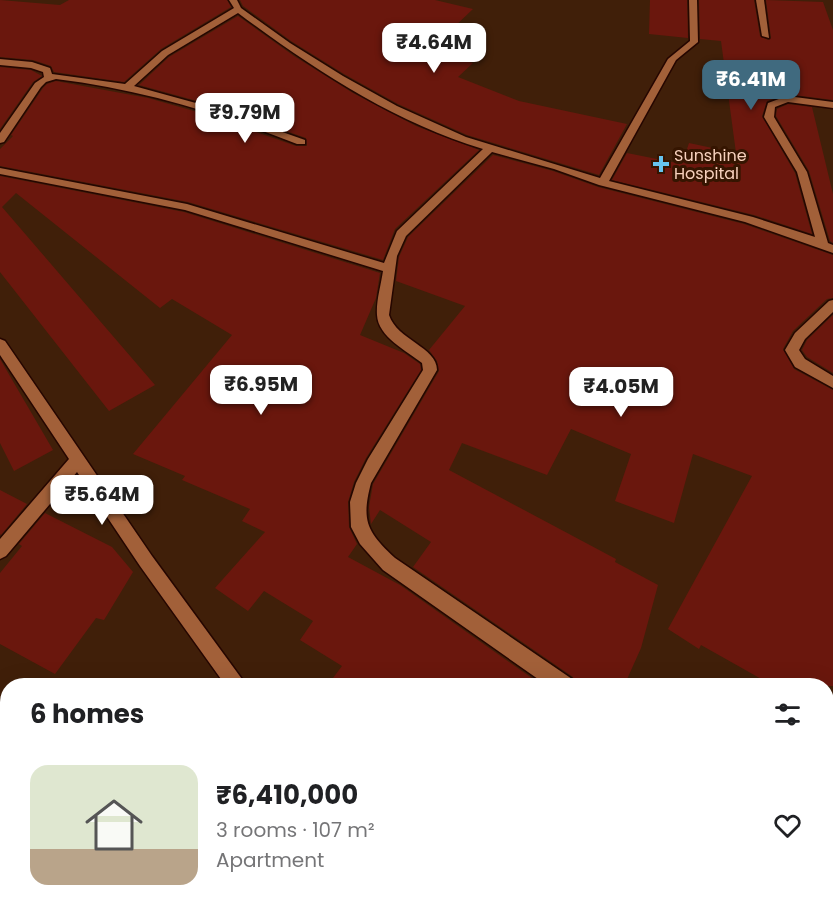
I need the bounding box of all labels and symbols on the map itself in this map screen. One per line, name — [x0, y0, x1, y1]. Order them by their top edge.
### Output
pin: ₹4.64M — [385, 23, 483, 74]
pin: ₹6.41M — [702, 60, 800, 111]
pin: ₹9.79M — [196, 93, 294, 144]
place label: Sunshine Hospital — [674, 144, 747, 185]
marker: Sunshine Hospital — [652, 155, 670, 173]
pin: ₹6.95M — [212, 365, 310, 416]
pin: ₹4.05M — [572, 367, 670, 418]
pin: ₹5.64M — [53, 475, 151, 526]

